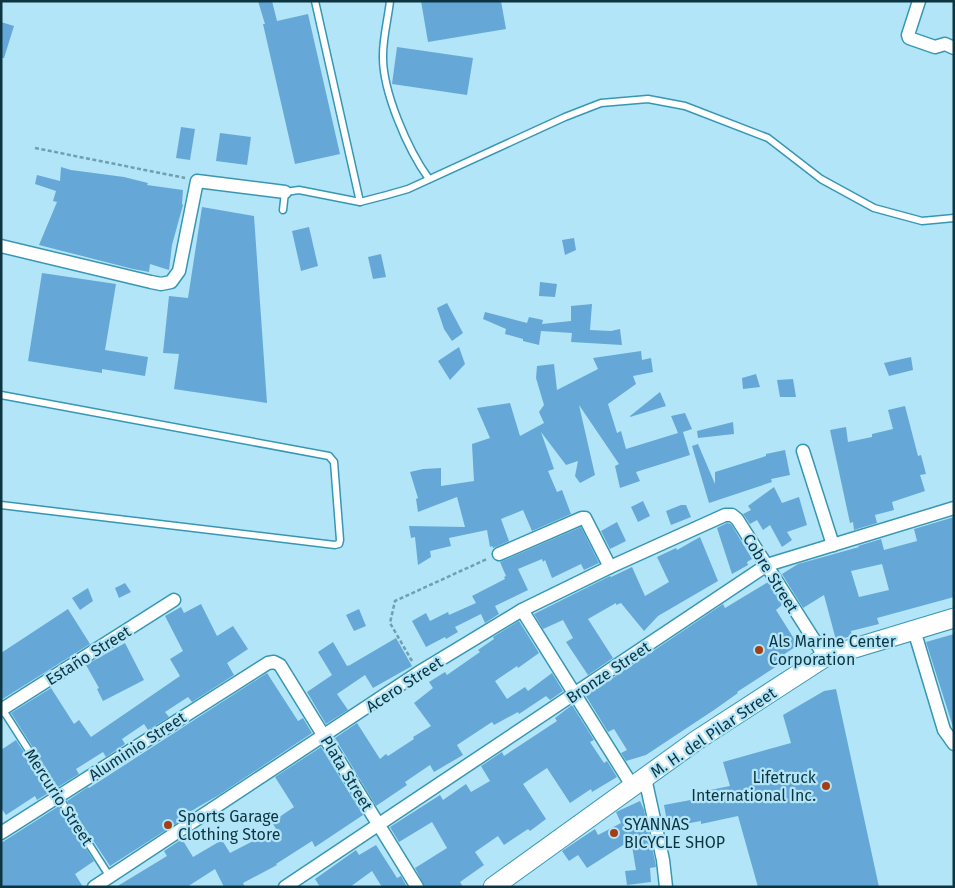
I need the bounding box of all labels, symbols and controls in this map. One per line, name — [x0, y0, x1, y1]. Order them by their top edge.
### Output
street label: Cobre Street — [739, 530, 802, 616]
street label: Estaño Street — [42, 622, 134, 689]
place label: Als Marine Center Corporation — [769, 632, 897, 669]
street label: Bronze Street — [563, 637, 654, 708]
marker: Als Marine Center Corporation — [753, 644, 765, 656]
street label: Acero Street — [362, 652, 446, 716]
street label: M. H. del Pilar Street — [647, 683, 780, 782]
street label: Aluminio Street — [85, 708, 190, 785]
street label: Plata Street — [317, 732, 377, 815]
street label: Mercurio Street — [20, 745, 97, 849]
place label: Lifetruck International Inc. — [691, 768, 817, 805]
marker: Lifetruck International Inc. — [820, 780, 832, 792]
place label: Sports Garage Clothing Store — [178, 807, 280, 844]
place label: SYANNAS BICYCLE SHOP — [624, 815, 725, 852]
marker: Sports Garage Clothing Store — [162, 819, 174, 831]
marker: SYANNAS BICYCLE SHOP — [608, 827, 620, 839]

